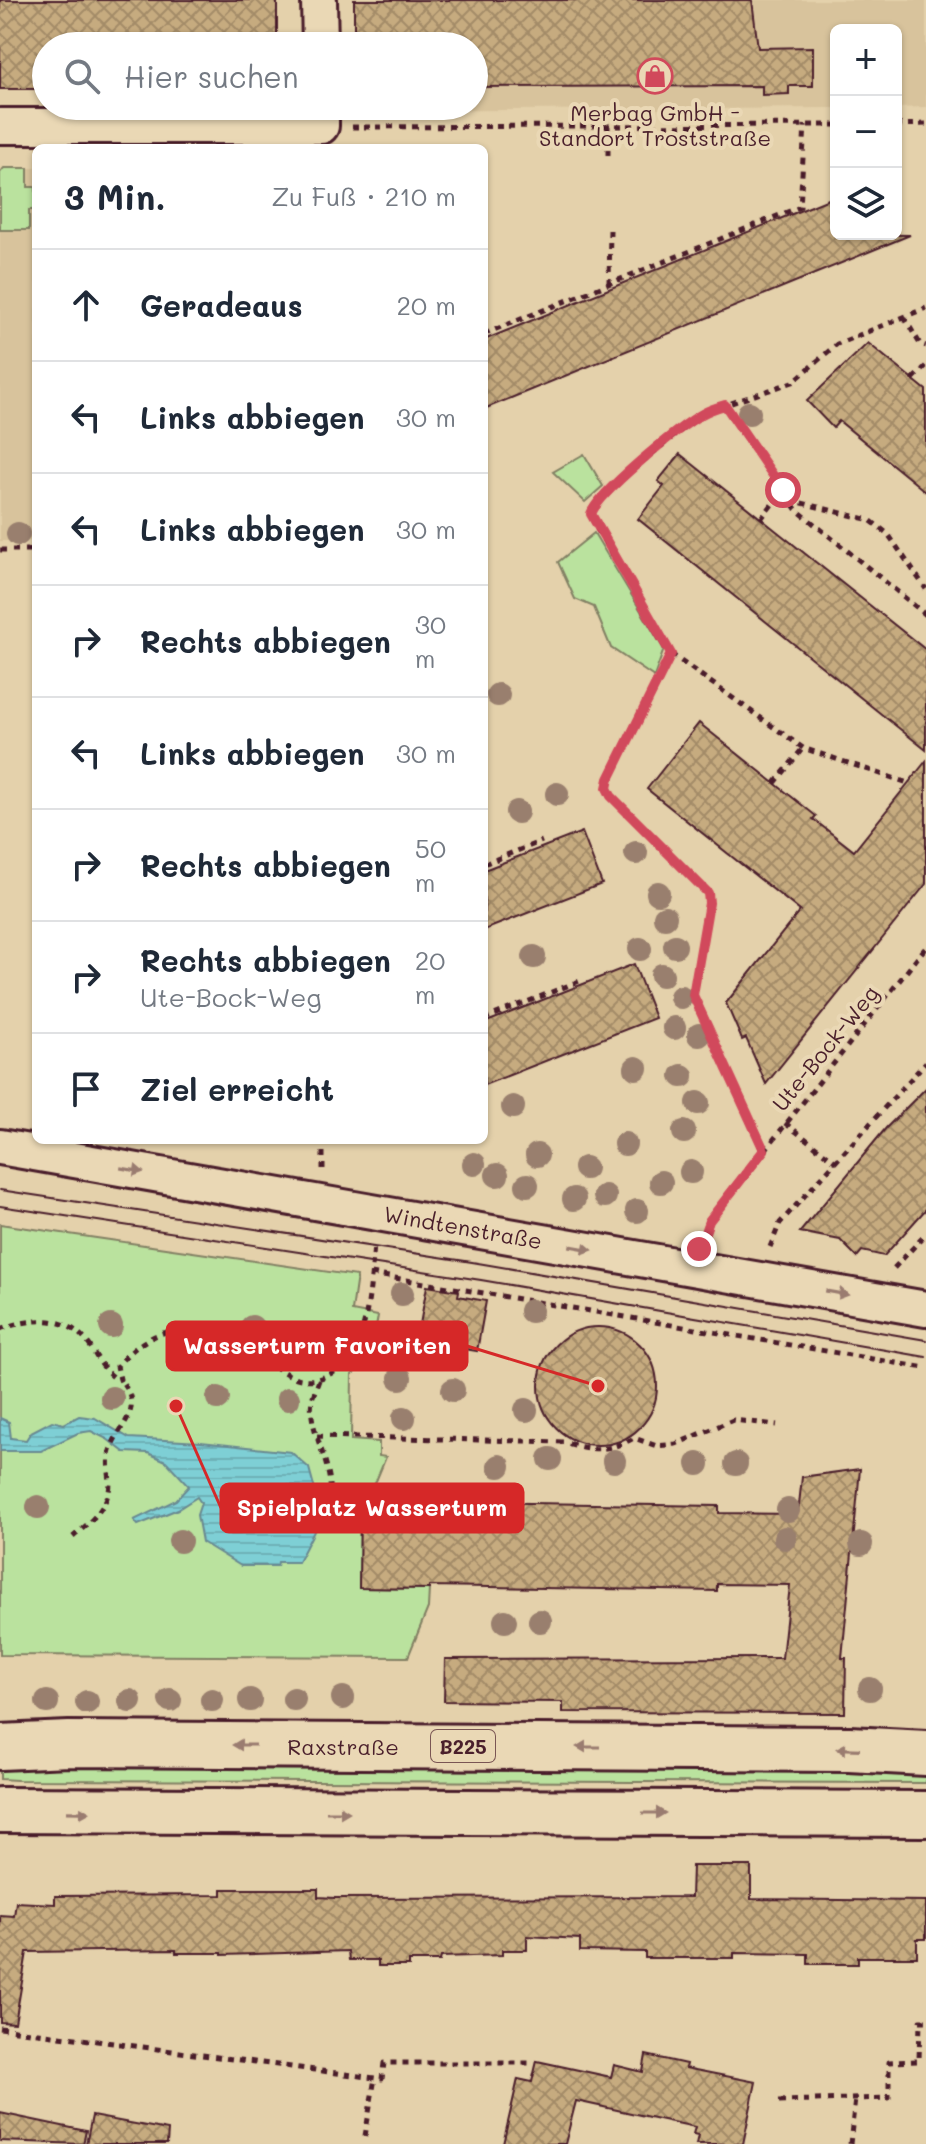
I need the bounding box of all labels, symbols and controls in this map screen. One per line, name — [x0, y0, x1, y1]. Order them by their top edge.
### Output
map controls — [830, 24, 902, 240]
button: + — [830, 24, 902, 96]
search box — [32, 32, 488, 120]
icon: search — [60, 54, 104, 98]
text: Hier suchen — [124, 56, 299, 96]
shop icon: Merbag GmbH - Standort Troststraße — [636, 57, 674, 95]
button: − — [830, 96, 902, 168]
place label: Merbag GmbH - Standort Troststraße — [539, 98, 771, 152]
button: layers — [830, 168, 902, 240]
text: 3 Min. — [64, 174, 166, 219]
text: Zu Fuß · 210 m — [272, 179, 456, 213]
icon: ahead — [64, 283, 108, 327]
text: Geradeaus — [140, 285, 303, 325]
text: 20 m — [396, 288, 456, 322]
icon: left — [64, 395, 108, 439]
text: Links abbiegen — [140, 397, 364, 437]
text: 30 m — [396, 400, 456, 434]
route start — [765, 472, 801, 508]
icon: left — [64, 507, 108, 551]
text: Links abbiegen — [140, 509, 364, 549]
text: 30 m — [396, 512, 456, 546]
text: 30 m — [415, 607, 446, 675]
icon: right — [64, 619, 108, 663]
text: Rechts abbiegen — [140, 621, 391, 661]
icon: left — [64, 731, 108, 775]
text: Links abbiegen — [140, 733, 364, 773]
text: 30 m — [396, 736, 456, 770]
text: 50 m — [415, 831, 446, 899]
icon: right — [64, 843, 108, 887]
text: Rechts abbiegen — [140, 845, 391, 885]
text: Rechts abbiegen — [140, 940, 391, 980]
text: 20 m — [415, 943, 445, 1011]
icon: right — [64, 955, 108, 999]
street label: Ute-Bock-Weg — [765, 979, 885, 1117]
text: Ute-Bock-Weg — [140, 980, 321, 1014]
icon: arrive — [64, 1067, 108, 1111]
text: Ziel erreicht — [140, 1069, 334, 1109]
one-way arrow — [120, 1164, 145, 1176]
street label: Windtenstraße — [382, 1199, 544, 1255]
route end — [681, 1231, 717, 1267]
one-way arrow — [569, 1242, 594, 1254]
one-way arrow — [825, 1287, 850, 1300]
callout: Wasserturm Favoriten — [167, 1322, 467, 1370]
text: Wasserturm Favoriten — [183, 1329, 451, 1360]
callout: Spielplatz Wasserturm — [221, 1484, 523, 1532]
text: Spielplatz Wasserturm — [237, 1491, 507, 1522]
road number: B225 — [431, 1730, 495, 1762]
street label: Raxstraße — [287, 1732, 399, 1761]
one-way arrow — [231, 1739, 256, 1751]
one-way arrow — [575, 1741, 600, 1753]
one-way arrow — [835, 1742, 860, 1755]
one-way arrow — [66, 1805, 91, 1818]
one-way arrow — [326, 1806, 351, 1818]
one-way arrow — [642, 1807, 667, 1819]

